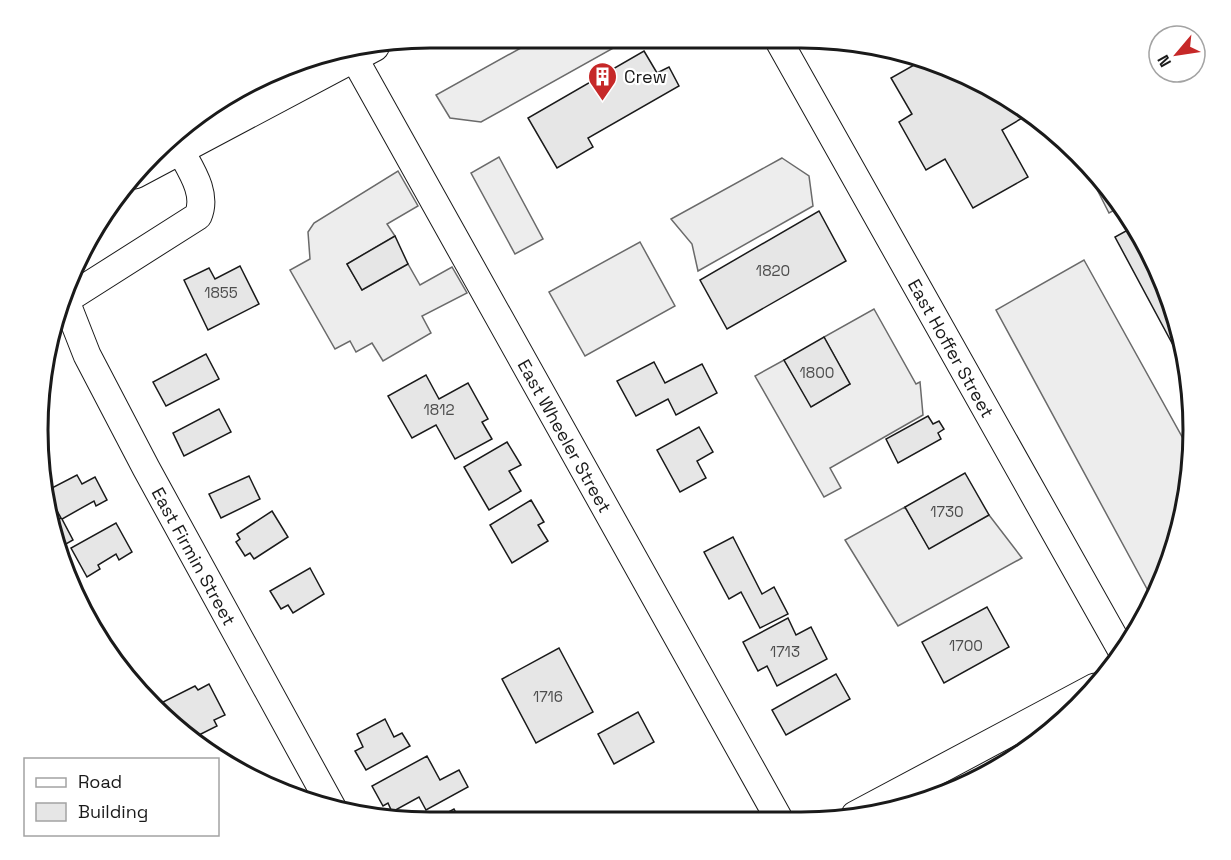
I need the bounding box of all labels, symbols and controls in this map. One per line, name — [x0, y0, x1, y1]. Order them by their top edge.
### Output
north arrow — [1147, 24, 1207, 84]
text: N — [1153, 51, 1176, 71]
building icon: Crew — [587, 60, 619, 102]
place label: Crew — [624, 65, 667, 88]
house number: 1820 — [756, 261, 790, 280]
street label: East Hoffer Street — [903, 275, 1000, 422]
house number: 1855 — [204, 283, 238, 302]
street label: East Wheeler Street — [513, 355, 617, 517]
house number: 1800 — [800, 363, 834, 382]
house number: 1812 — [424, 400, 454, 419]
street label: East Firmin Street — [147, 483, 241, 629]
house number: 1730 — [930, 502, 964, 521]
house number: 1700 — [949, 636, 983, 655]
house number: 1713 — [770, 642, 800, 661]
house number: 1716 — [533, 687, 563, 706]
legend — [24, 758, 219, 836]
text: Road — [78, 770, 122, 793]
text: Building — [78, 800, 148, 823]

